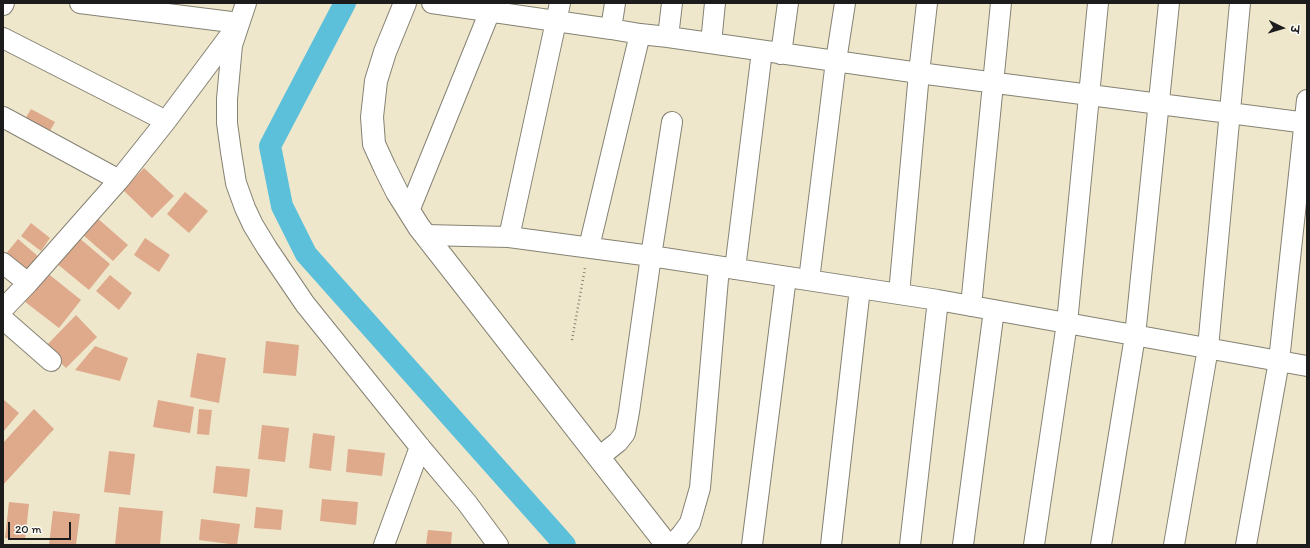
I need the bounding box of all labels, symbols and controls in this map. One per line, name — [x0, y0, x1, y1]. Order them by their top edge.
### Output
north arrow — [1262, 8, 1302, 48]
text: उ — [1288, 25, 1301, 33]
scale bar — [10, 514, 73, 540]
text: 20 m — [15, 522, 42, 536]

